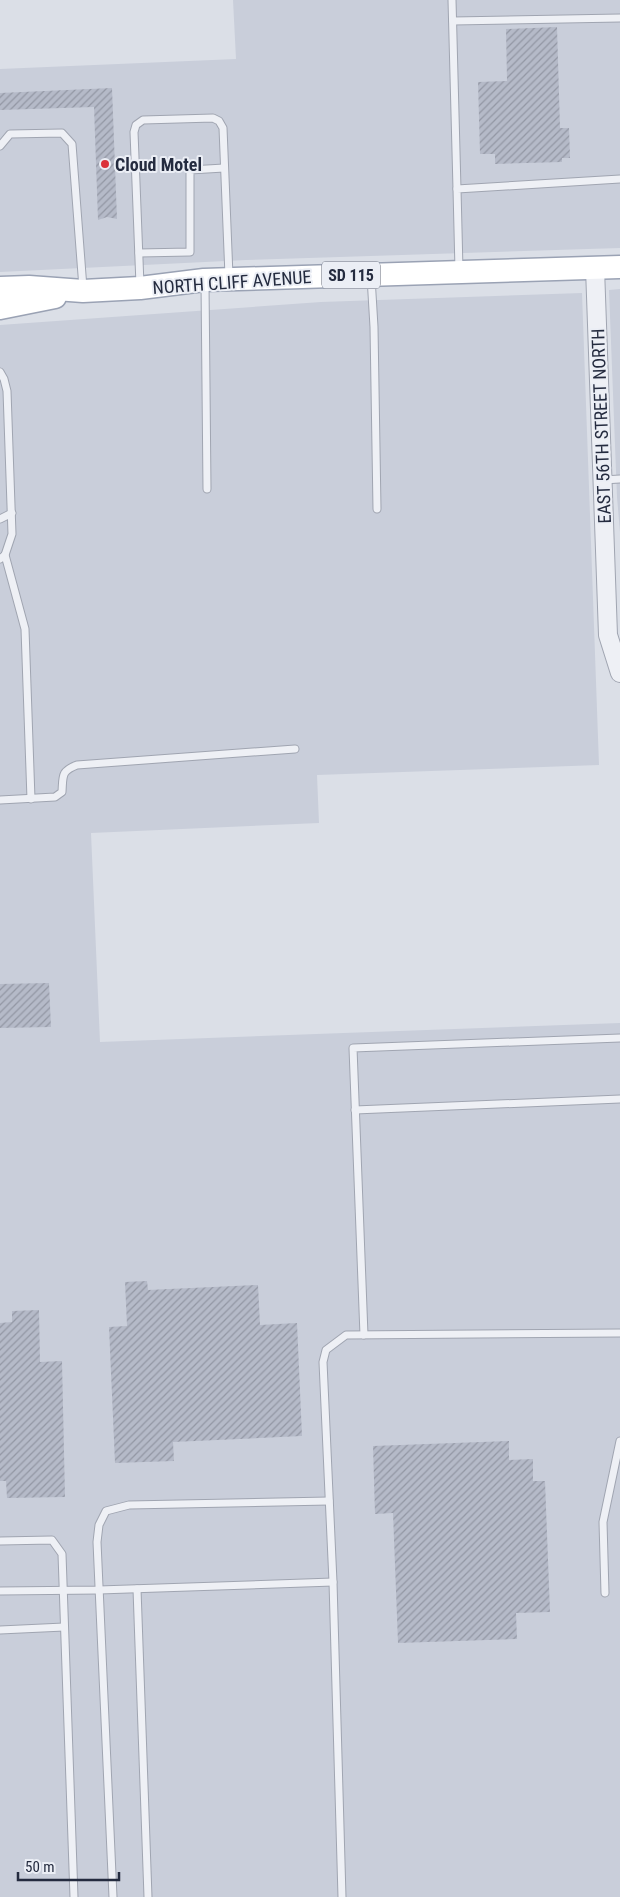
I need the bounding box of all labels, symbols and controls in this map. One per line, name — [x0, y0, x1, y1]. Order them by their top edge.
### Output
place label: Cloud Motel — [115, 154, 202, 175]
marker: Cloud Motel — [99, 158, 111, 170]
road number: SD 115 — [322, 262, 380, 288]
street label: NORTH CLIFF AVENUE — [152, 266, 312, 298]
street label: EAST 56TH STREET NORTH — [587, 328, 615, 524]
scale bar — [18, 1850, 119, 1882]
text: 50 m — [25, 1858, 55, 1876]

